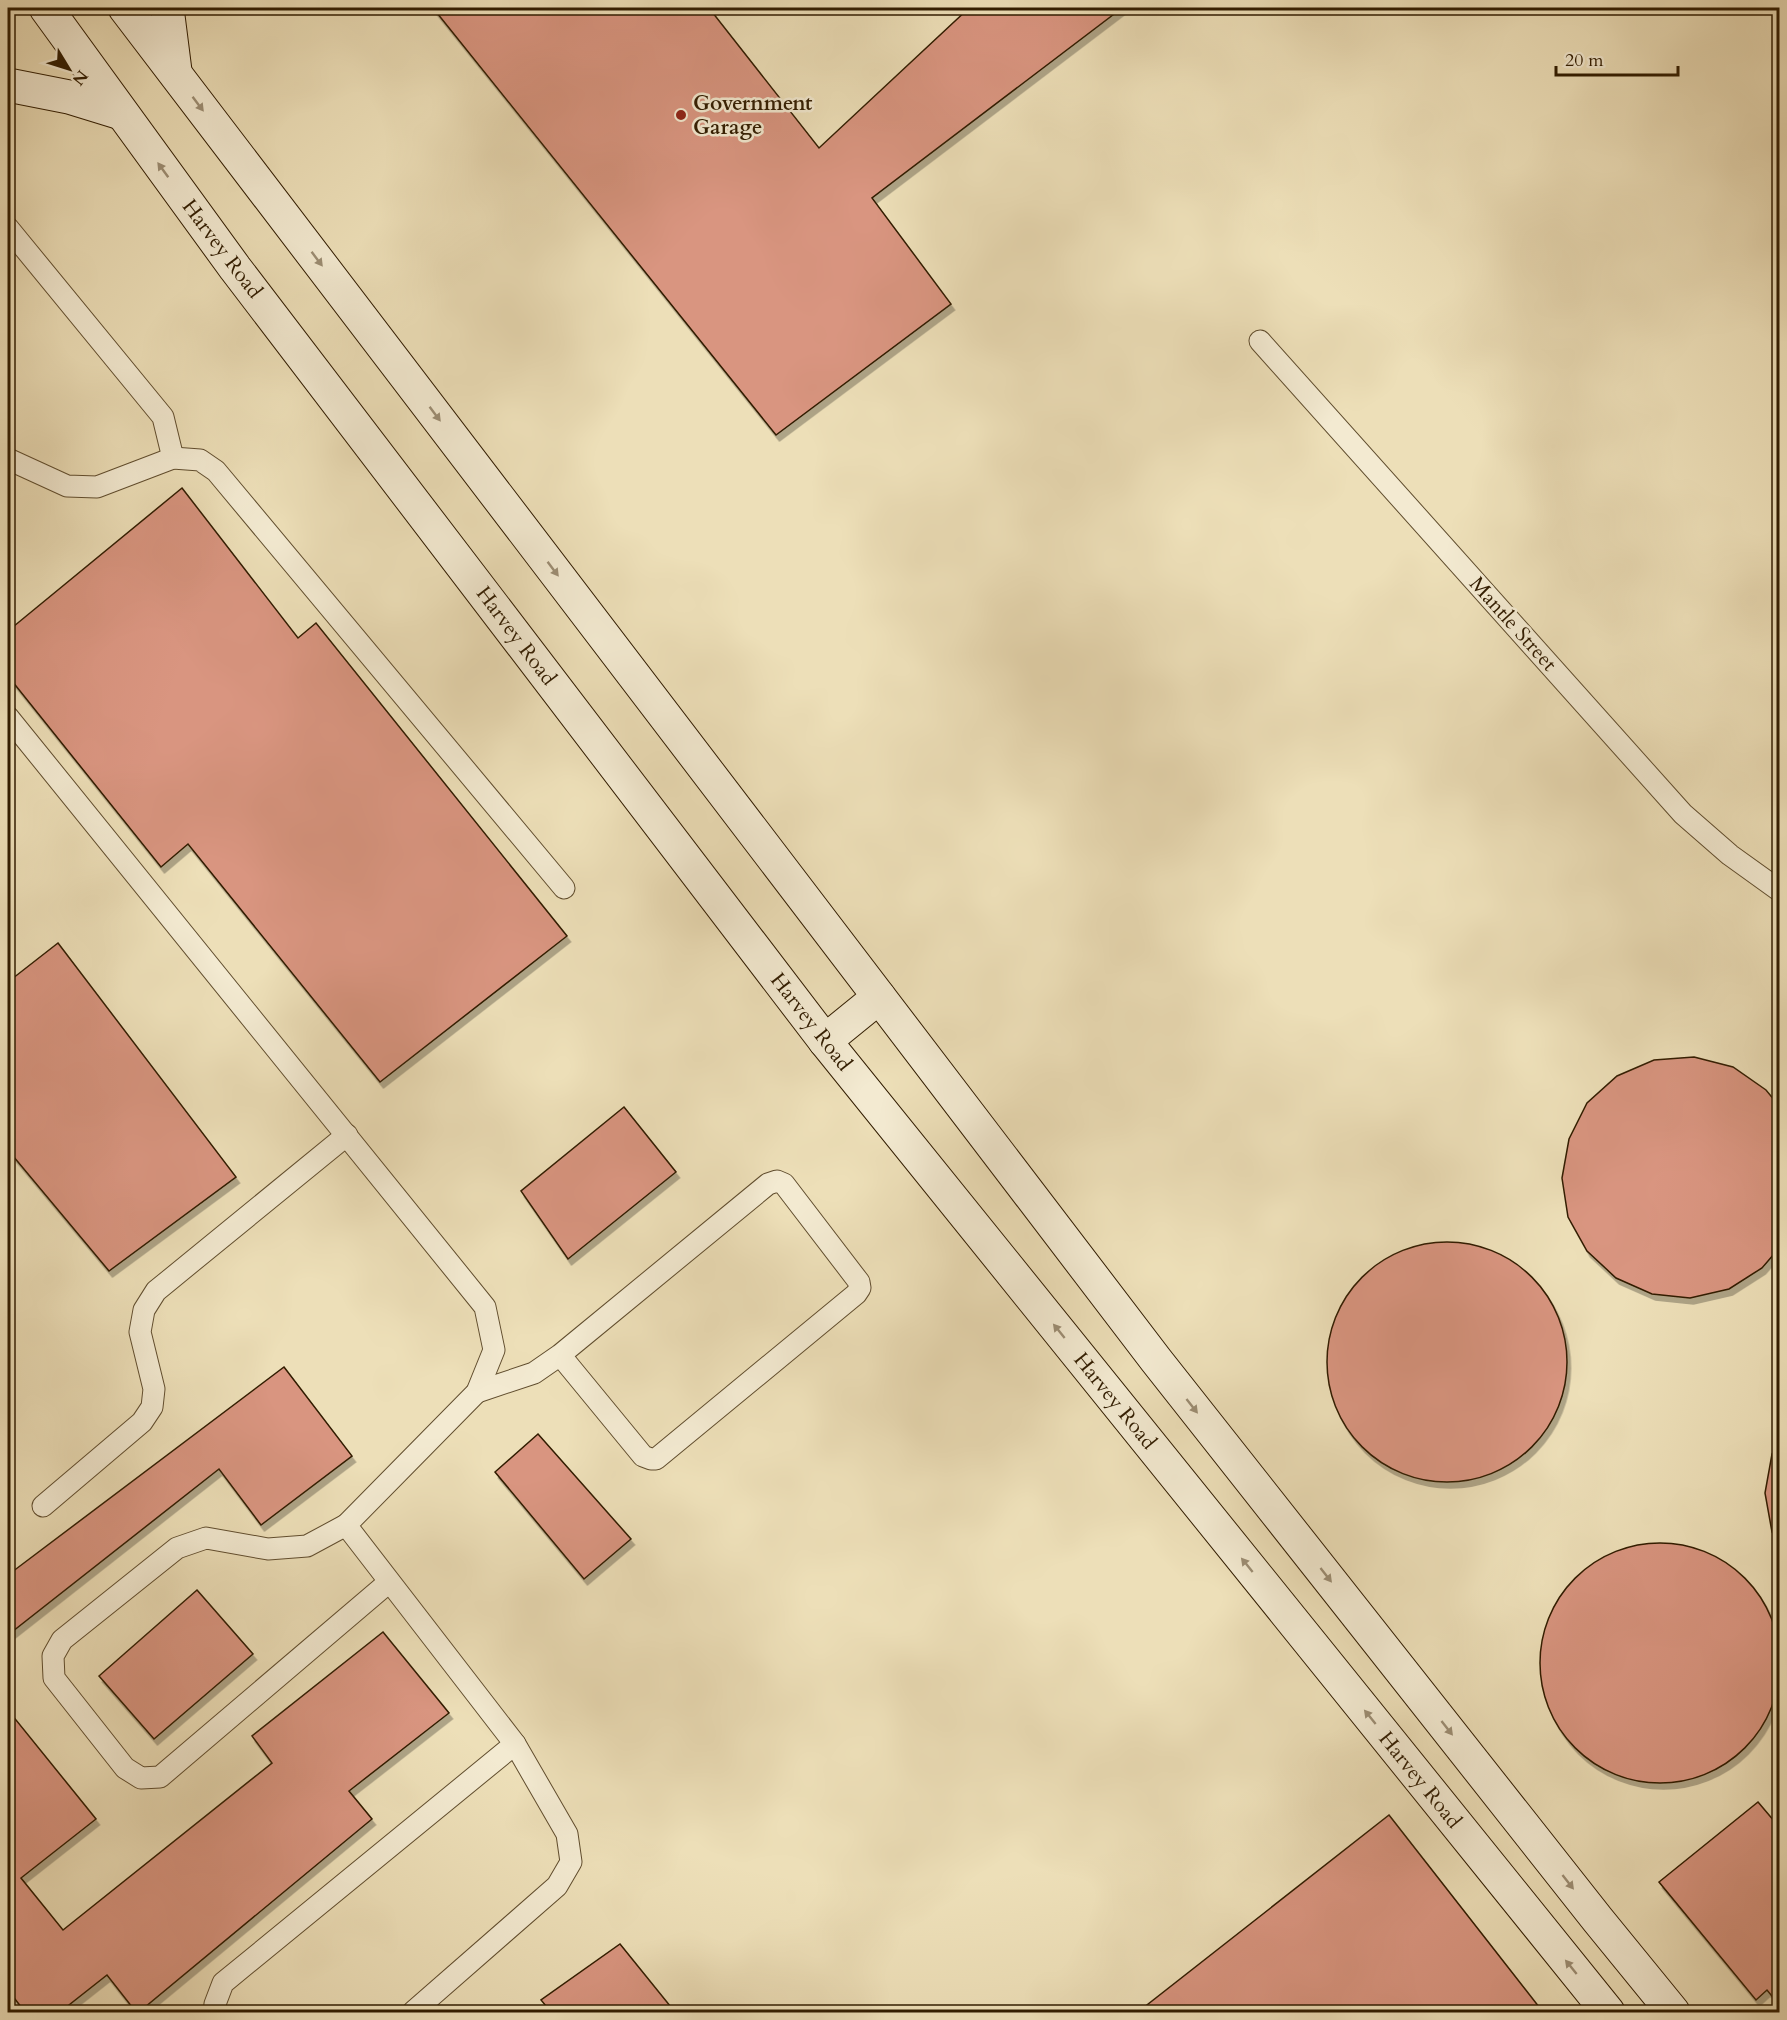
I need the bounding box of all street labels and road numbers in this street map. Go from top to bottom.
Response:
street label: Harvey Road [175,193,269,305]
street label: Mantle Street [1463,570,1564,678]
street label: Harvey Road [469,580,563,692]
street label: Harvey Road [763,967,859,1077]
street label: Harvey Road [1067,1346,1163,1456]
street label: Harvey Road [1372,1725,1468,1835]

